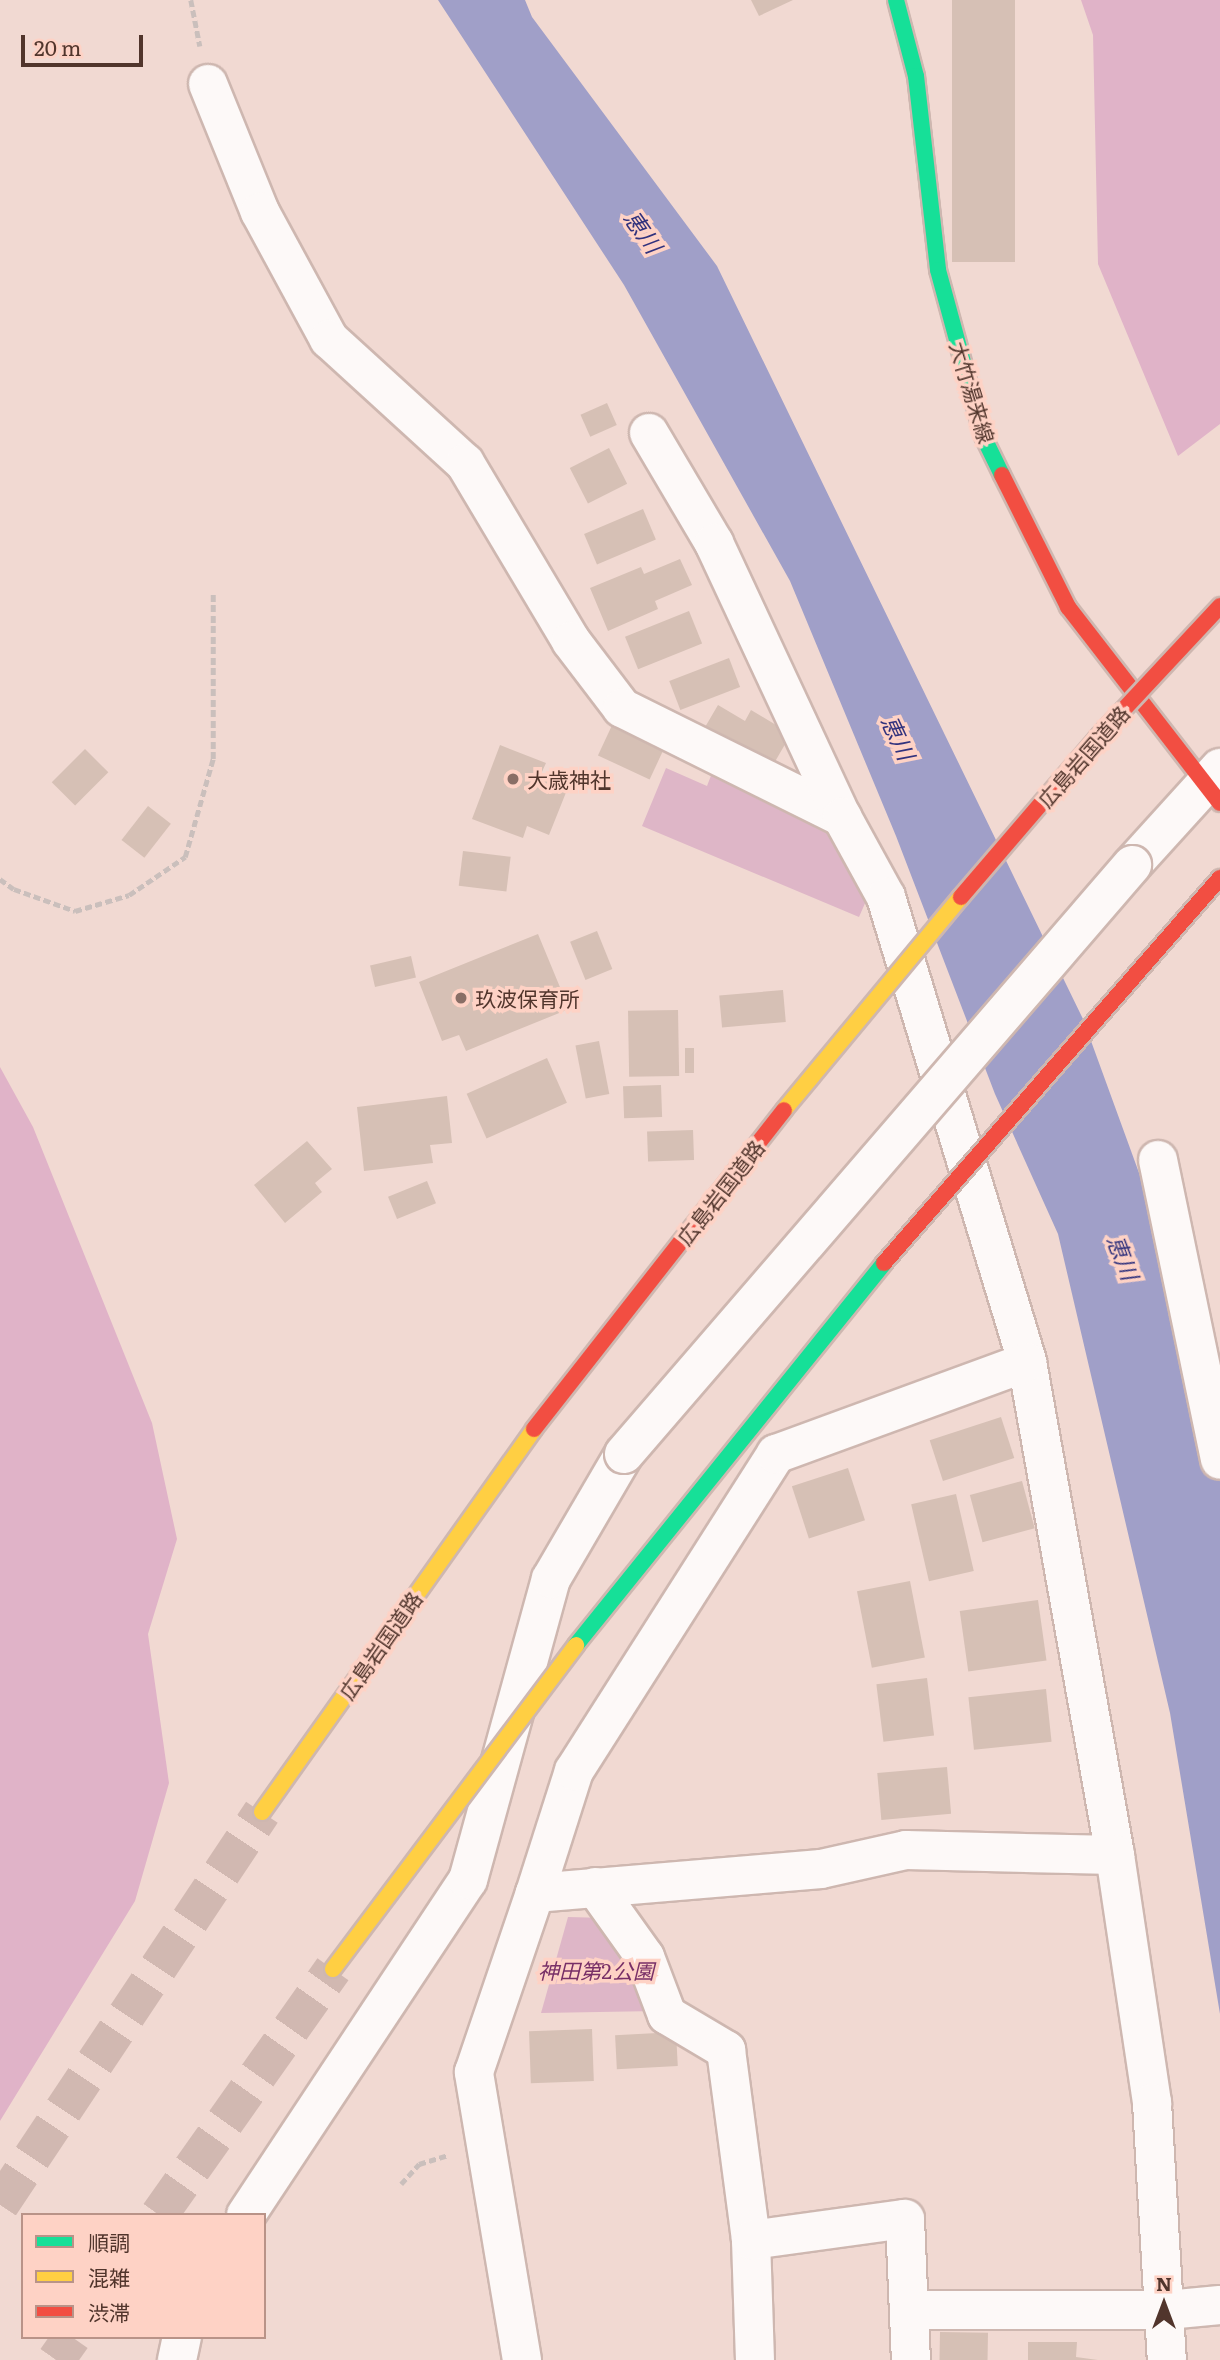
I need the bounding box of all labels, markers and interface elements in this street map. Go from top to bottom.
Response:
scale bar [24,21,147,65]
text: 20 m [34,31,81,62]
water label: 恵川 [620,204,668,258]
street label: 大竹湯来線 [946,338,1000,446]
street label: 広島岩国道路 [1032,700,1134,812]
water label: 恵川 [877,710,921,764]
place label: 大歳神社 [527,766,611,792]
marker: 大歳神社 [505,771,521,787]
place label: 玖波保育所 [475,985,580,1011]
marker: 玖波保育所 [453,990,469,1006]
street label: 広島岩国道路 [671,1135,769,1249]
water label: 恵川 [1103,1231,1145,1283]
street label: 広島岩国道路 [334,1586,426,1704]
park label: 神田第2公園 [538,1957,654,1983]
legend [21,2213,266,2339]
text: 順調 [88,2226,130,2257]
text: 混雑 [88,2261,130,2292]
north arrow [1129,2269,1199,2339]
text: N [1156,2269,1172,2297]
text: 渋滞 [88,2296,130,2327]

